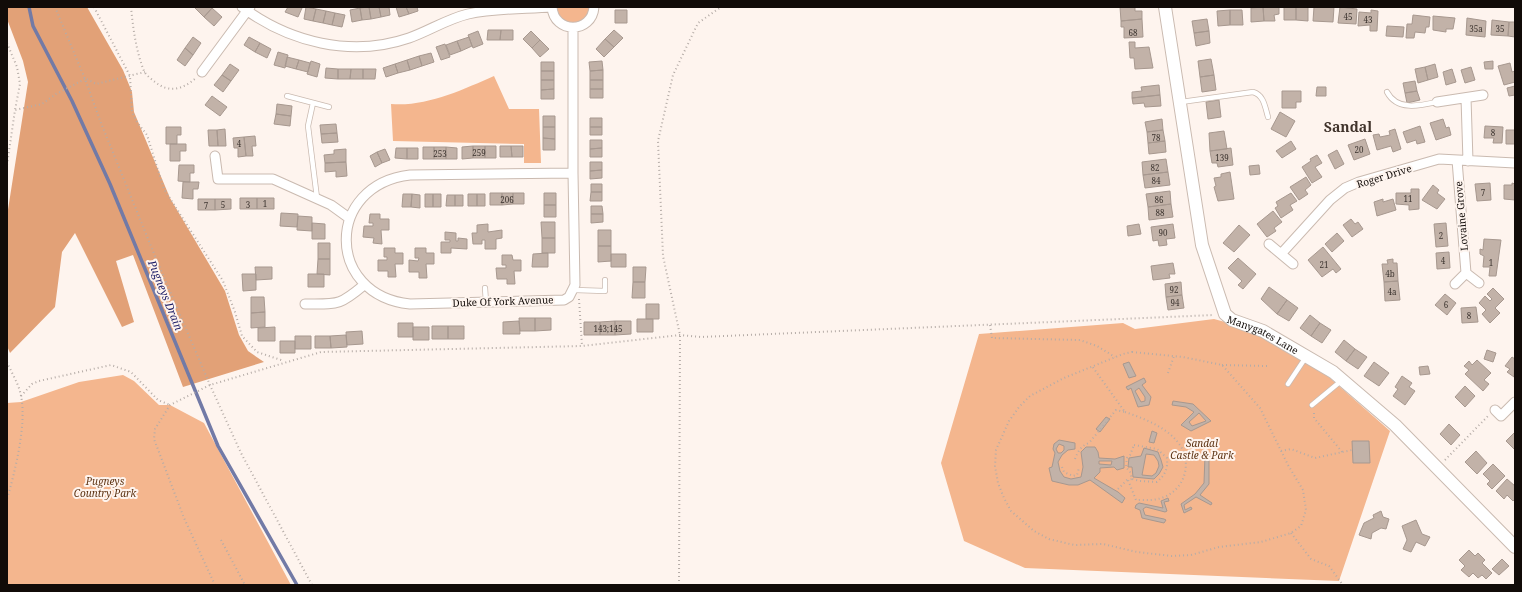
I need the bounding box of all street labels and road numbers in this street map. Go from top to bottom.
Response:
street label: Roger Drive [1355,161,1413,191]
street label: Lovaine Grove [1451,181,1471,251]
street label: Duke Of York Avenue [452,292,554,310]
street label: Manygates Lane [1225,312,1301,357]

